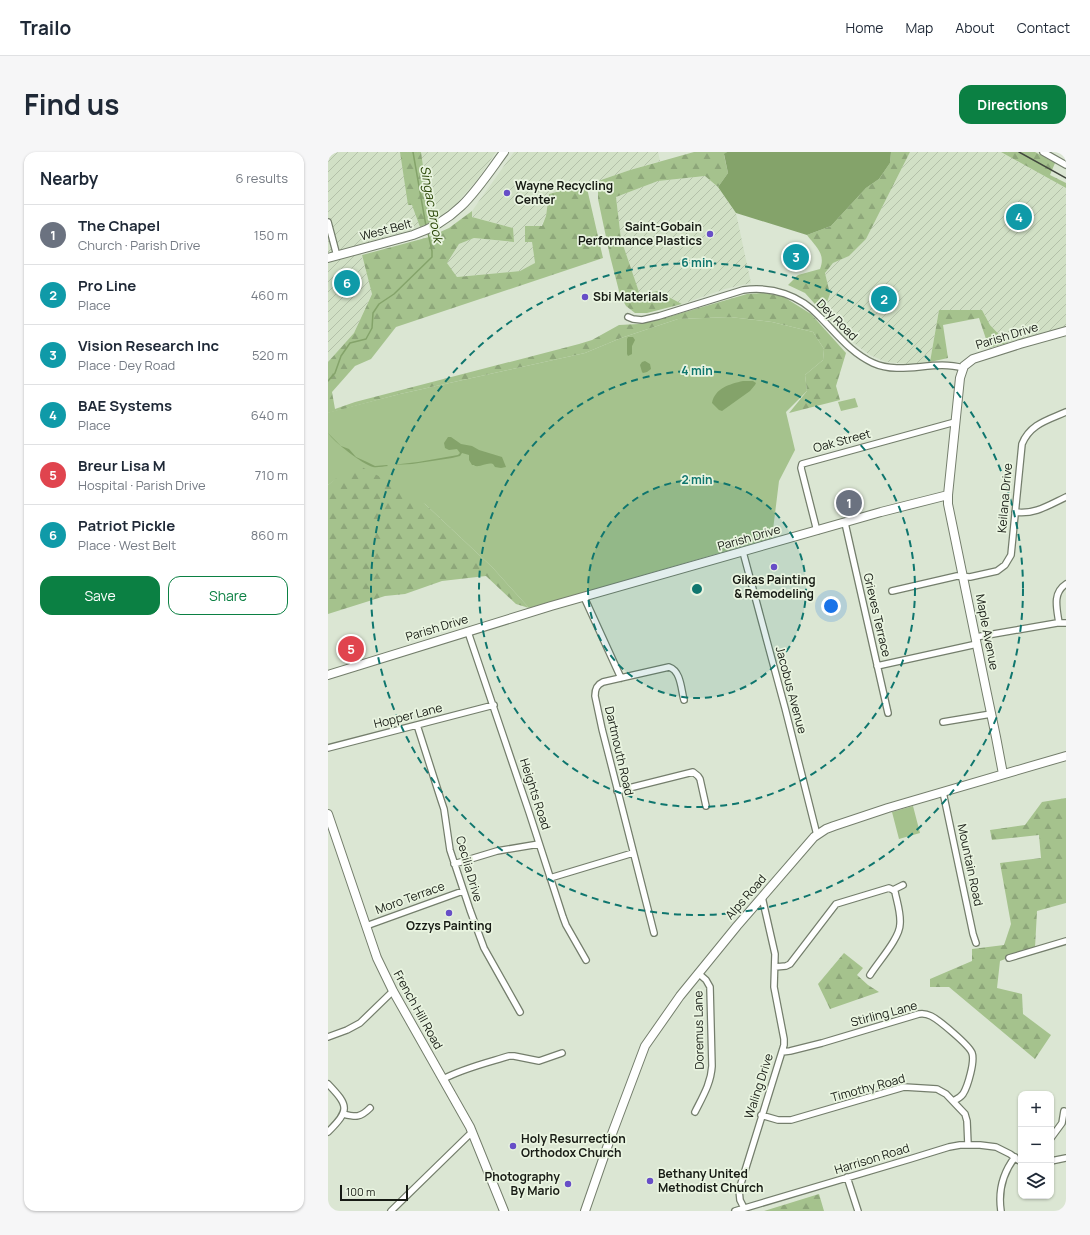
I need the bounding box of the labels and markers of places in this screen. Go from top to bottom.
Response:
place label: Wayne Recycling Center [515,177,613,208]
marker: Wayne Recycling Center [502,188,512,198]
pin: 4 [1006,202,1032,232]
place label: Saint-Gobain Performance Plastics [578,218,702,249]
marker: Saint-Gobain Performance Plastics [705,229,715,239]
pin: 3 [783,242,809,272]
pin: 6 [334,268,360,298]
pin: 2 [871,284,897,314]
place label: Sbi Materials [593,288,669,305]
marker: Sbi Materials [580,292,590,302]
pin: 1 [836,488,862,518]
marker: Gikas Painting & Remodeling [769,562,779,572]
place label: Gikas Painting & Remodeling [732,571,816,602]
centre of rings [690,582,704,596]
pin: 5 [338,634,364,664]
marker: Ozzys Painting [444,908,454,918]
place label: Ozzys Painting [406,917,492,934]
place label: Holy Resurrection Orthodox Church [521,1130,626,1161]
marker: Holy Resurrection Orthodox Church [508,1141,518,1151]
place label: Bethany United Methodist Church [658,1165,763,1196]
place label: Photography By Mario [485,1168,560,1199]
marker: Bethany United Methodist Church [645,1176,655,1186]
marker: Photography By Mario [563,1179,573,1189]

